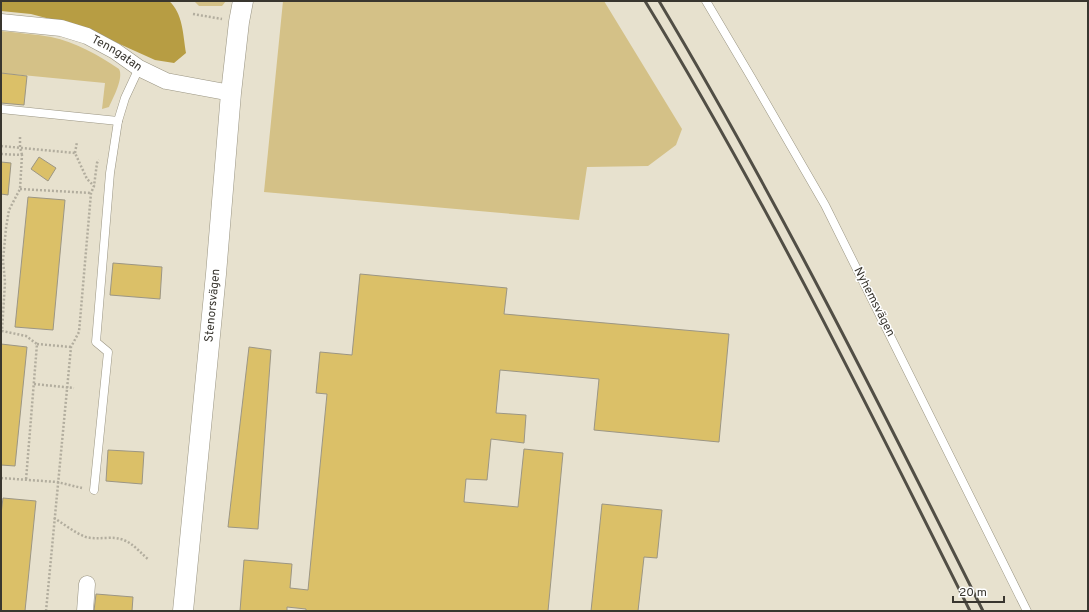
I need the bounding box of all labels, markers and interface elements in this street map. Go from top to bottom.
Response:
street label: Tenngatan [89,32,145,76]
street label: Nyhemsvägen [850,264,898,340]
street label: Stenorsvägen [201,268,224,343]
scale bar [953,578,1004,604]
text: 20 m [959,585,987,601]

